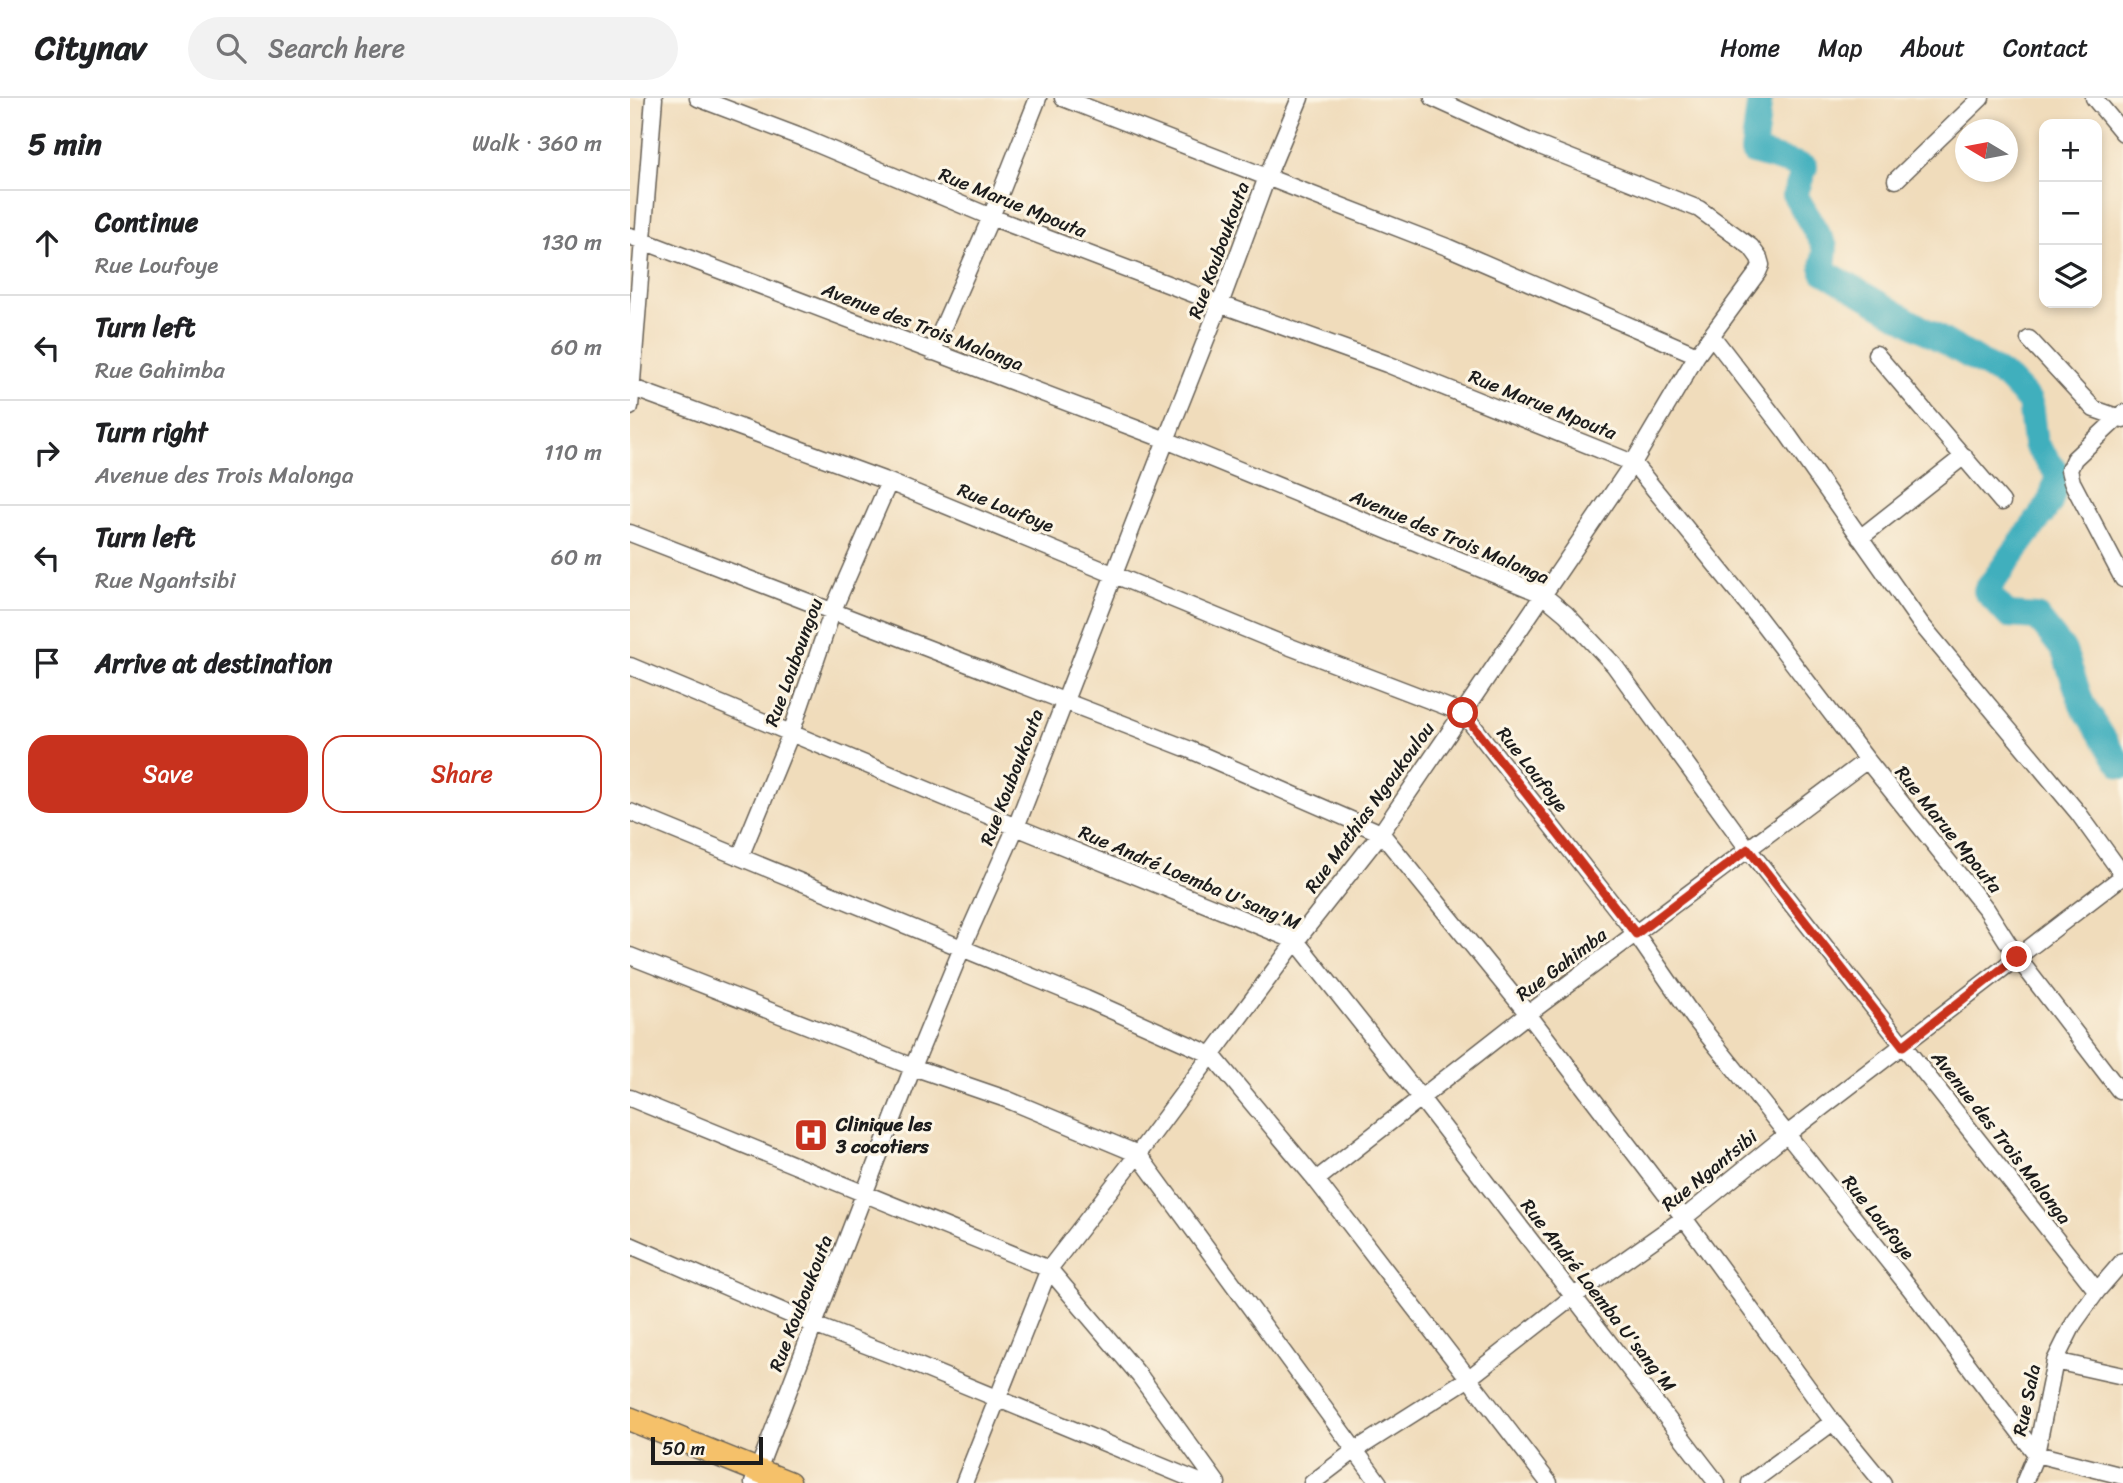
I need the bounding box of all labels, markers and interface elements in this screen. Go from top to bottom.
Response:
search box [188,17,678,80]
text: Citynav [35,19,146,77]
text: Search here [268,25,405,71]
text: Home [1720,27,1780,69]
text: Map [1818,27,1862,69]
text: About [1900,27,1965,69]
text: Contact [2003,27,2088,69]
icon: search [212,29,250,67]
text: 5 min [28,117,102,171]
north arrow [1955,119,2018,182]
map controls [2039,119,2102,308]
button: + [2039,119,2102,182]
text: Walk · 360 m [472,123,602,164]
street label: Rue Marue Mpouta [934,158,1092,247]
street label: Rue Kouboukouta [1178,177,1259,323]
button: − [2039,182,2102,245]
text: Continue [95,199,198,245]
text: 130 m [541,222,602,263]
icon: ahead [28,224,66,262]
text: Rue Loufoye [95,245,218,286]
button: layers [2039,245,2102,308]
street label: Avenue des Trois Malonga [816,272,1029,380]
text: Turn left [95,304,195,350]
text: 60 m [551,327,602,368]
icon: left [28,329,66,367]
text: Rue Gahimba [95,350,225,391]
street label: Rue Marue Mpouta [1464,360,1622,449]
text: Turn right [95,409,208,455]
text: 110 m [544,432,602,473]
icon: right [28,434,66,472]
text: Avenue des Trois Malonga [95,455,354,496]
street label: Rue Loufoye [952,473,1059,542]
street label: Avenue des Trois Malonga [1344,479,1555,594]
text: Turn left [95,514,195,560]
text: 60 m [551,537,602,578]
icon: left [28,539,66,577]
text: Rue Ngantsibi [95,560,236,601]
street label: Rue Louboungou [755,593,832,731]
text: Arrive at destination [95,640,332,686]
icon: arrive [28,644,66,682]
route start [1447,697,1478,728]
street label: Rue Kouboukouta [970,704,1053,850]
street label: Rue Mathias Ngoukoulou [1296,714,1443,900]
street label: Rue Loufoye [1488,719,1577,820]
button: Save [28,735,308,813]
button: Share [322,735,602,813]
street label: Rue Marue Mpouta [1886,758,2011,901]
street label: Rue André Loemba U'sang'M [1074,816,1306,939]
street label: Rue Gahimba [1509,919,1614,1010]
route end [2001,941,2032,972]
street label: Avenue des Trois Malonga [1922,1042,2081,1232]
place label: Clinique les 3 cocotiers [835,1108,933,1163]
hospital icon: Clinique les 3 cocotiers [792,1116,830,1154]
street label: Rue Ngantsibi [1654,1121,1765,1220]
street label: Rue Loufoye [1834,1167,1923,1267]
street label: Rue André Loemba U'sang'M [1512,1191,1685,1400]
street label: Rue Kouboukouta [759,1230,842,1376]
street label: Rue Sala [2003,1361,2050,1439]
text: 50 m [662,1432,705,1465]
scale bar [651,1434,763,1466]

